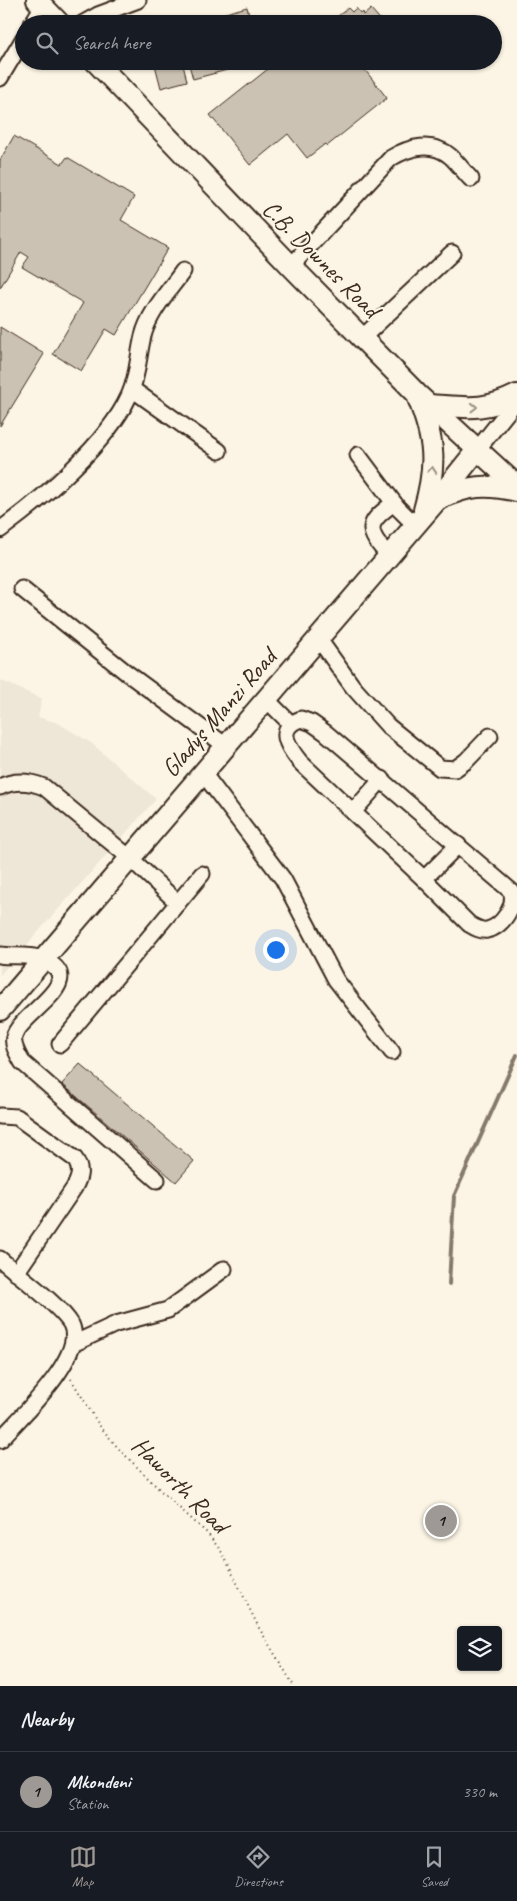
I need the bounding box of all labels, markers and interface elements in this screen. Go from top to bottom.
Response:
search box [15,15,502,70]
icon: search [33,29,61,57]
text: Search here [73,31,150,55]
street label: C.B. Downes Road [255,193,390,328]
one-way arrow [470,402,478,412]
one-way arrow [427,465,438,473]
street label: Gladys Manzi Road [155,639,286,784]
your location [263,937,289,963]
street label: Haworth Road [125,1430,238,1543]
pin: 1 [425,1502,457,1540]
map controls [457,1626,502,1671]
button: layers [457,1626,502,1671]
text: Nearby [20,1706,73,1732]
text: Mkondeni [67,1770,130,1794]
text: 1 [32,1782,40,1802]
text: 330 m [463,1782,497,1802]
text: Station [67,1794,109,1814]
tab: Map [69,1843,97,1890]
tab: Directions [234,1843,283,1890]
tab: Saved [420,1843,448,1890]

